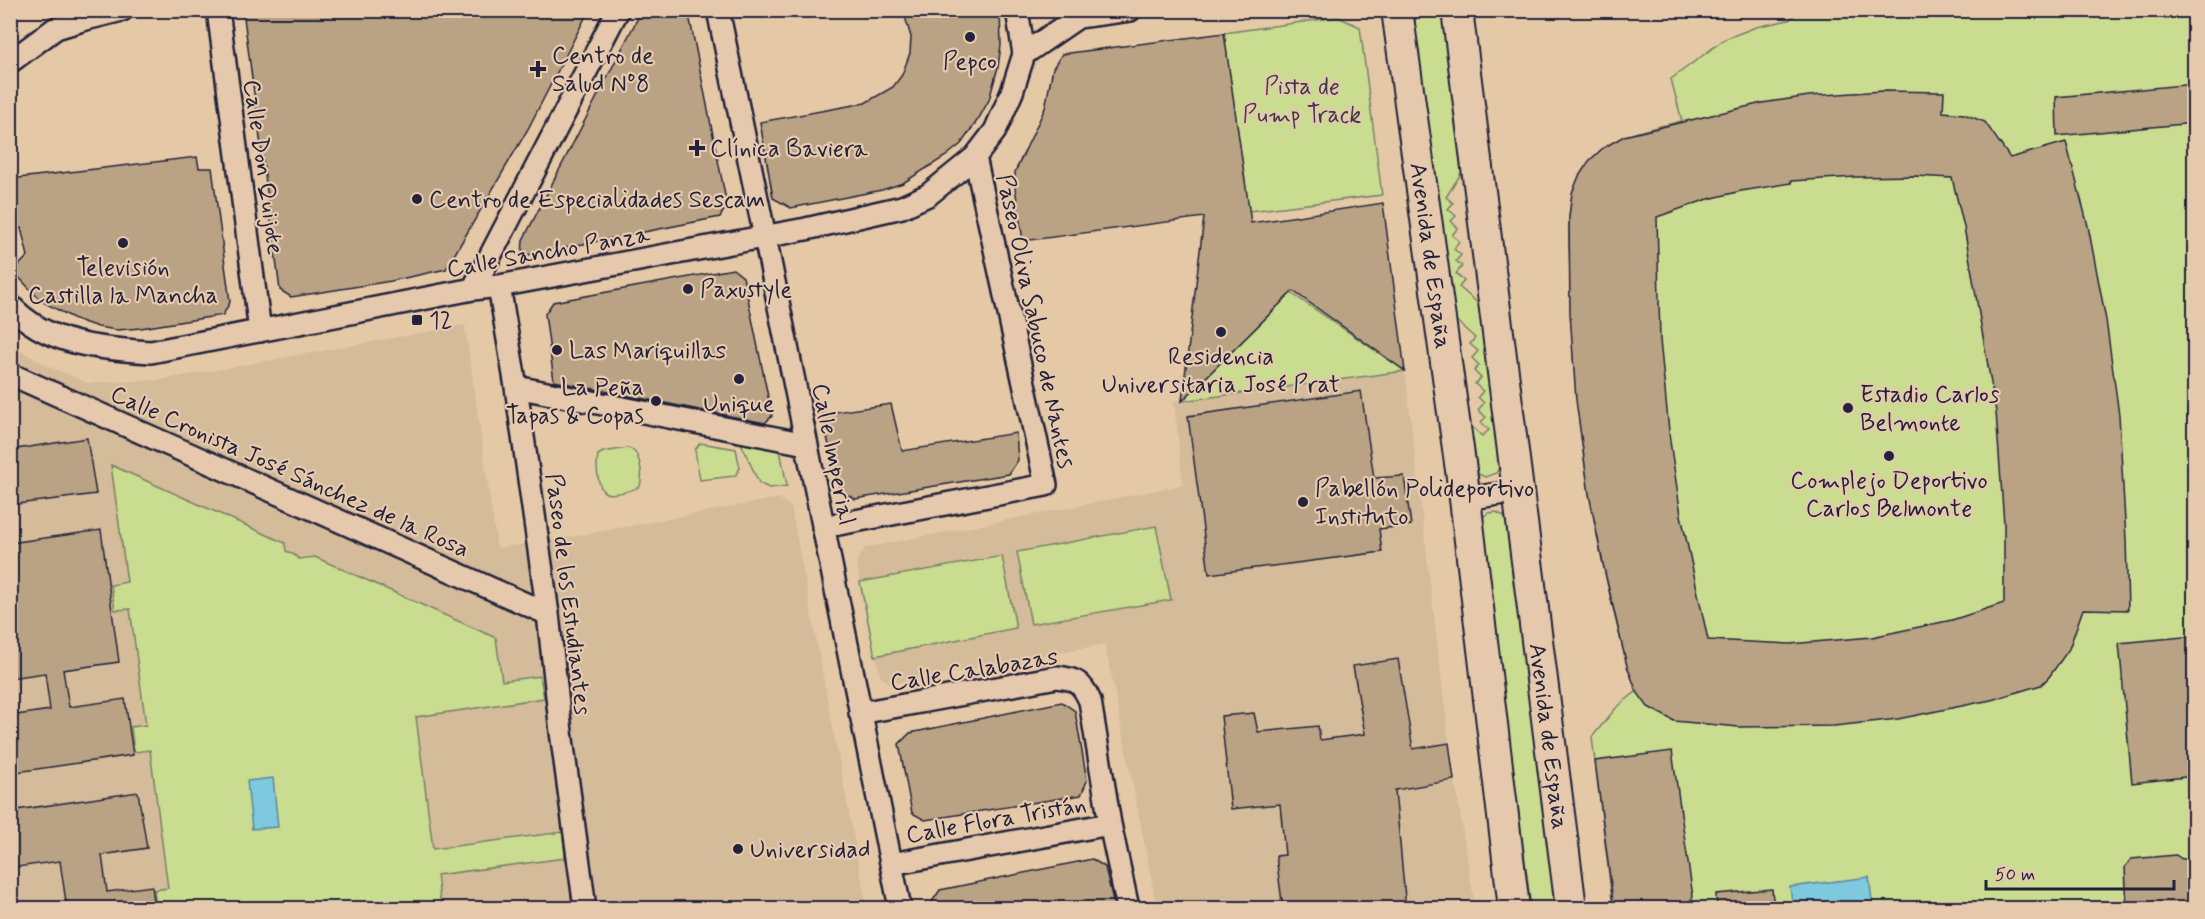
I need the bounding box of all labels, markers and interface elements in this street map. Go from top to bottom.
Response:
marker: Pepco [963,30,977,44]
place label: Centro de Salud Nº8 [552,41,654,100]
place label: Pepco [943,47,997,78]
marker: Centro de Salud Nº8 [529,60,547,78]
park label: Pista de Pump Track [1243,72,1361,131]
street label: Calle Don Quijote [235,78,290,257]
place label: Clínica Baviera [710,134,868,165]
marker: Clínica Baviera [688,139,706,157]
street label: Avenida de España [1401,161,1458,351]
street label: Paseo Oliva Sabuco de Nantes [988,171,1081,471]
place label: Centro de Especialidades Sescam [429,185,765,216]
marker: Centro de Especialidades Sescam [410,192,424,206]
street label: Calle Sancho Panza [444,219,653,286]
marker: Televisión Castilla la Mancha [116,236,130,250]
place label: Televisión Castilla la Mancha [28,253,218,312]
place label: Paxustyle [700,275,792,306]
marker: Paxustyle [681,282,695,296]
place label: 12 [429,306,452,337]
marker: 12 [410,313,424,327]
marker: Residencia Universitaria José Prat [1214,325,1228,339]
place label: Las Mariquillas [569,336,727,367]
place label: Residencia Universitaria José Prat [1102,342,1340,401]
marker: Las Mariquillas [550,343,564,357]
marker: Unique [732,372,746,386]
place label: La Peña Tapas & Copas [506,373,644,432]
street label: Calle Cronista José Sánchez de la Rosa [105,379,474,566]
place label: Estadio Carlos Belmonte [1860,380,2000,439]
street label: Calle Imperial [804,381,861,528]
place label: Unique [703,389,775,420]
marker: La Peña Tapas & Copas [649,394,663,408]
marker: Estadio Carlos Belmonte [1841,401,1855,415]
marker: Complejo Deportivo Carlos Belmonte [1882,449,1896,463]
place label: Complejo Deportivo Carlos Belmonte [1790,466,1988,525]
street label: Paseo de los Estudiantes [537,472,598,717]
place label: Pabellón Polideportivo Instituto [1315,474,1534,533]
marker: Pabellón Polideportivo Instituto [1296,495,1310,509]
street label: Avenida de España [1521,641,1575,831]
street label: Calle Calabazas [888,642,1061,699]
street label: Calle Flora Tristán [904,789,1089,852]
place label: Universidad [750,835,871,866]
marker: Universidad [731,842,745,856]
scale bar [1986,853,2174,891]
text: 50 m [1995,863,2035,887]

